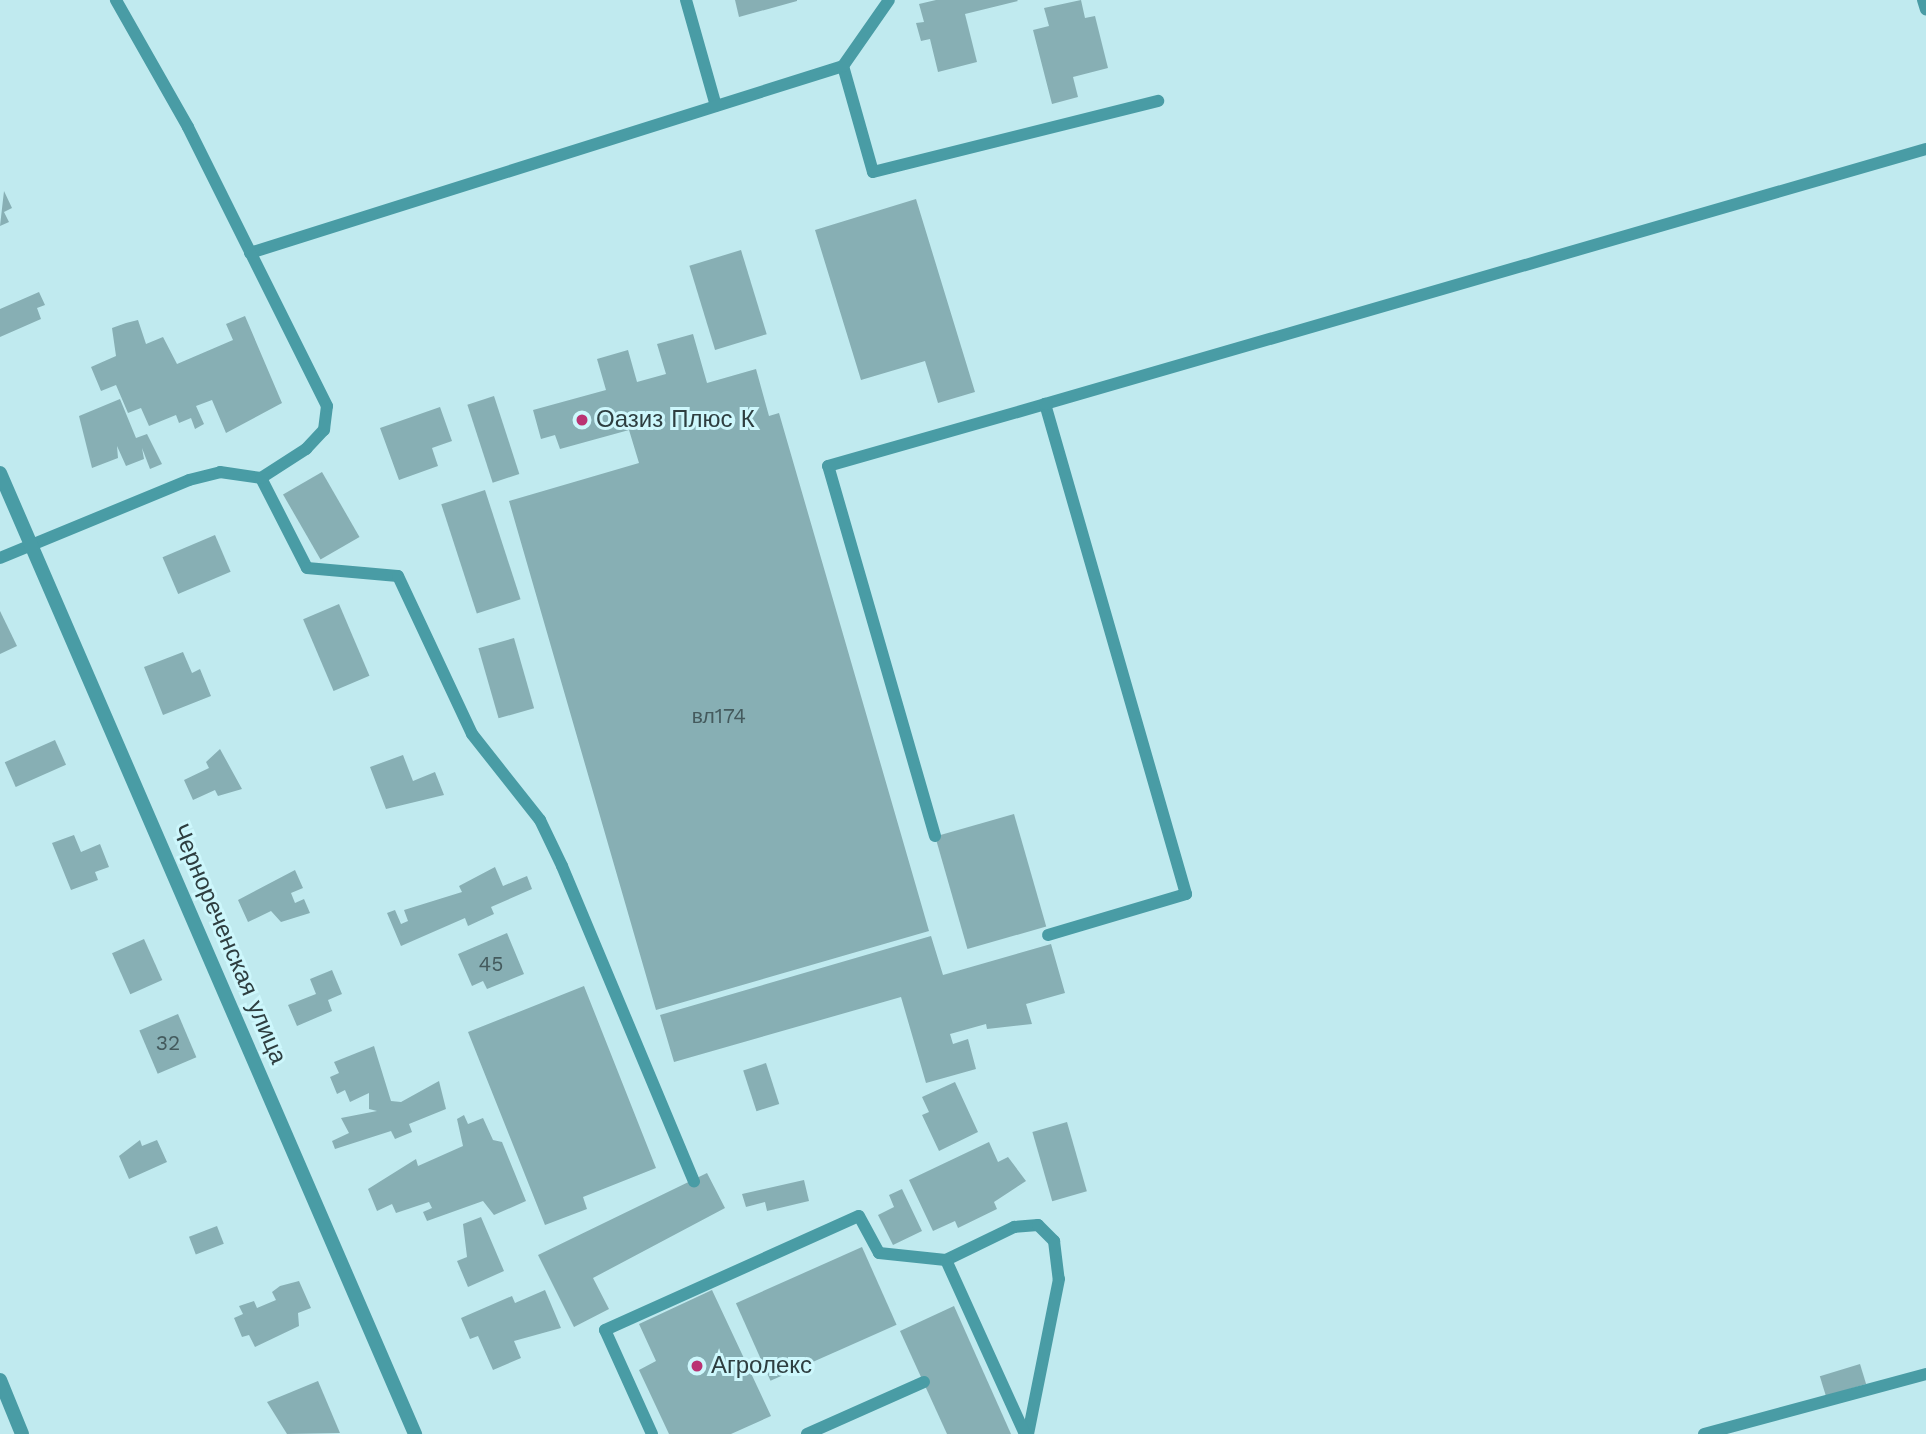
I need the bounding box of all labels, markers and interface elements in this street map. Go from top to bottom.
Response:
place label: Оазиз Плюс К [596,406,755,434]
marker: Оазиз Плюс К [574,412,590,428]
house number: вл174 [692,703,746,729]
street label: Чернореченская улица [165,820,293,1068]
house number: 45 [478,951,504,977]
house number: 32 [156,1030,180,1056]
place label: Агролекс [711,1352,812,1380]
marker: Агролекс [689,1358,705,1374]

